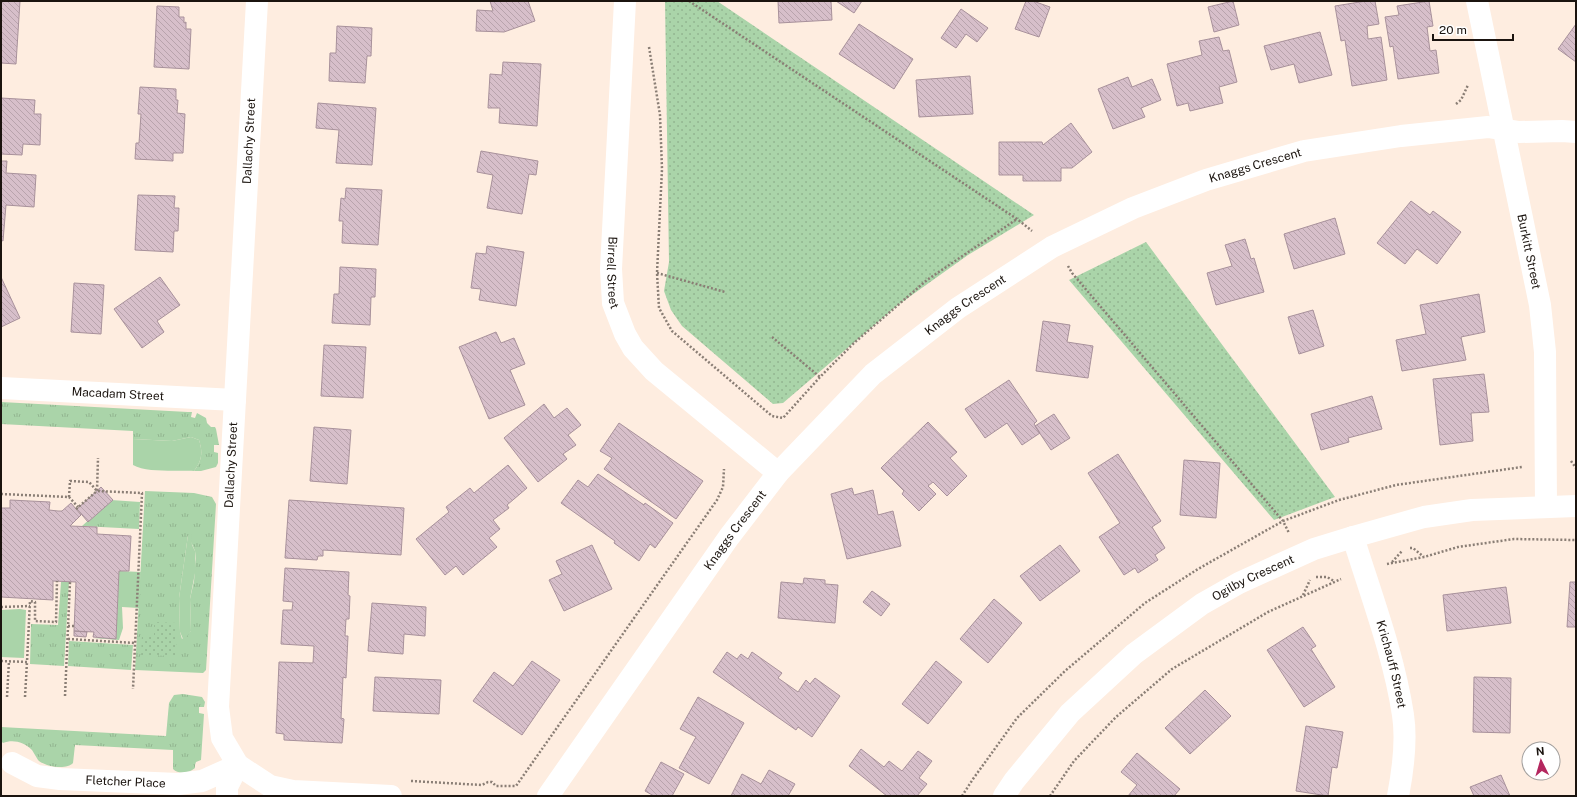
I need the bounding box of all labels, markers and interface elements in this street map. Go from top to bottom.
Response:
scale bar [1433,16,1513,42]
text: 20 m [1439,23,1467,37]
street label: Dallachy Street [240,97,258,184]
street label: Knaggs Crescent [1207,145,1303,186]
street label: Burkitt Street [1514,213,1544,291]
street label: Birrell Street [604,236,622,311]
street label: Knaggs Crescent [922,272,1009,338]
street label: Macadam Street [71,385,165,403]
street label: Dallachy Street [222,421,240,508]
street label: Knaggs Crescent [701,487,769,573]
street label: Ogilby Crescent [1210,552,1297,604]
street label: Krichauff Street [1373,619,1409,710]
north arrow [1521,741,1561,781]
text: N [1535,745,1545,757]
street label: Fletcher Place [85,773,166,790]

